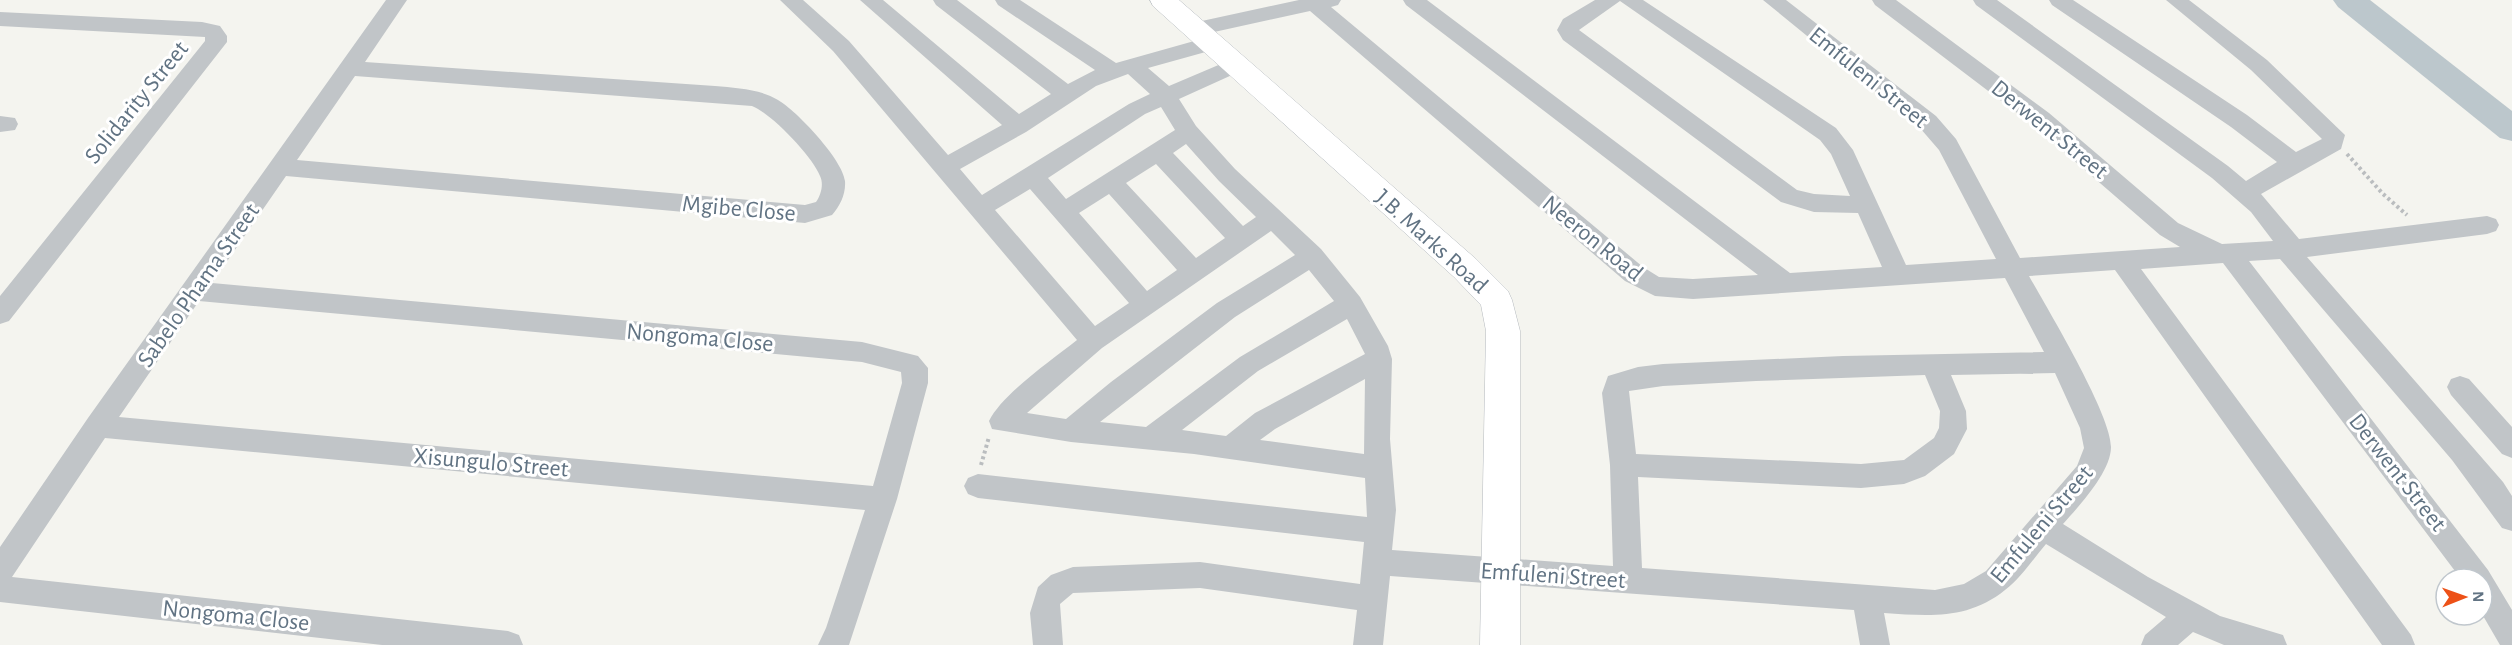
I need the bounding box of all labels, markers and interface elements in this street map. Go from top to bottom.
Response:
street label: Emfuleni Street [1804,23,1933,133]
street label: Solidarity Street [80,37,193,168]
street label: Derwent Street [1987,76,2112,184]
street label: J.B. Marks Road [1370,185,1492,298]
street label: Neeron Road [1538,191,1647,286]
street label: Mgibe Close [681,192,797,226]
street label: Sabelo Phama Street [133,199,264,372]
street label: Nongoma Close [625,320,774,356]
street label: Derwent Street [2344,409,2451,536]
street label: Xisungulo Street [412,444,570,482]
street label: Emfuleni Street [1986,461,2098,588]
street label: Emfuleni Street [1480,559,1627,593]
north arrow [2434,567,2494,627]
text: N [2470,591,2486,602]
street label: Nongoma Close [161,596,310,636]

